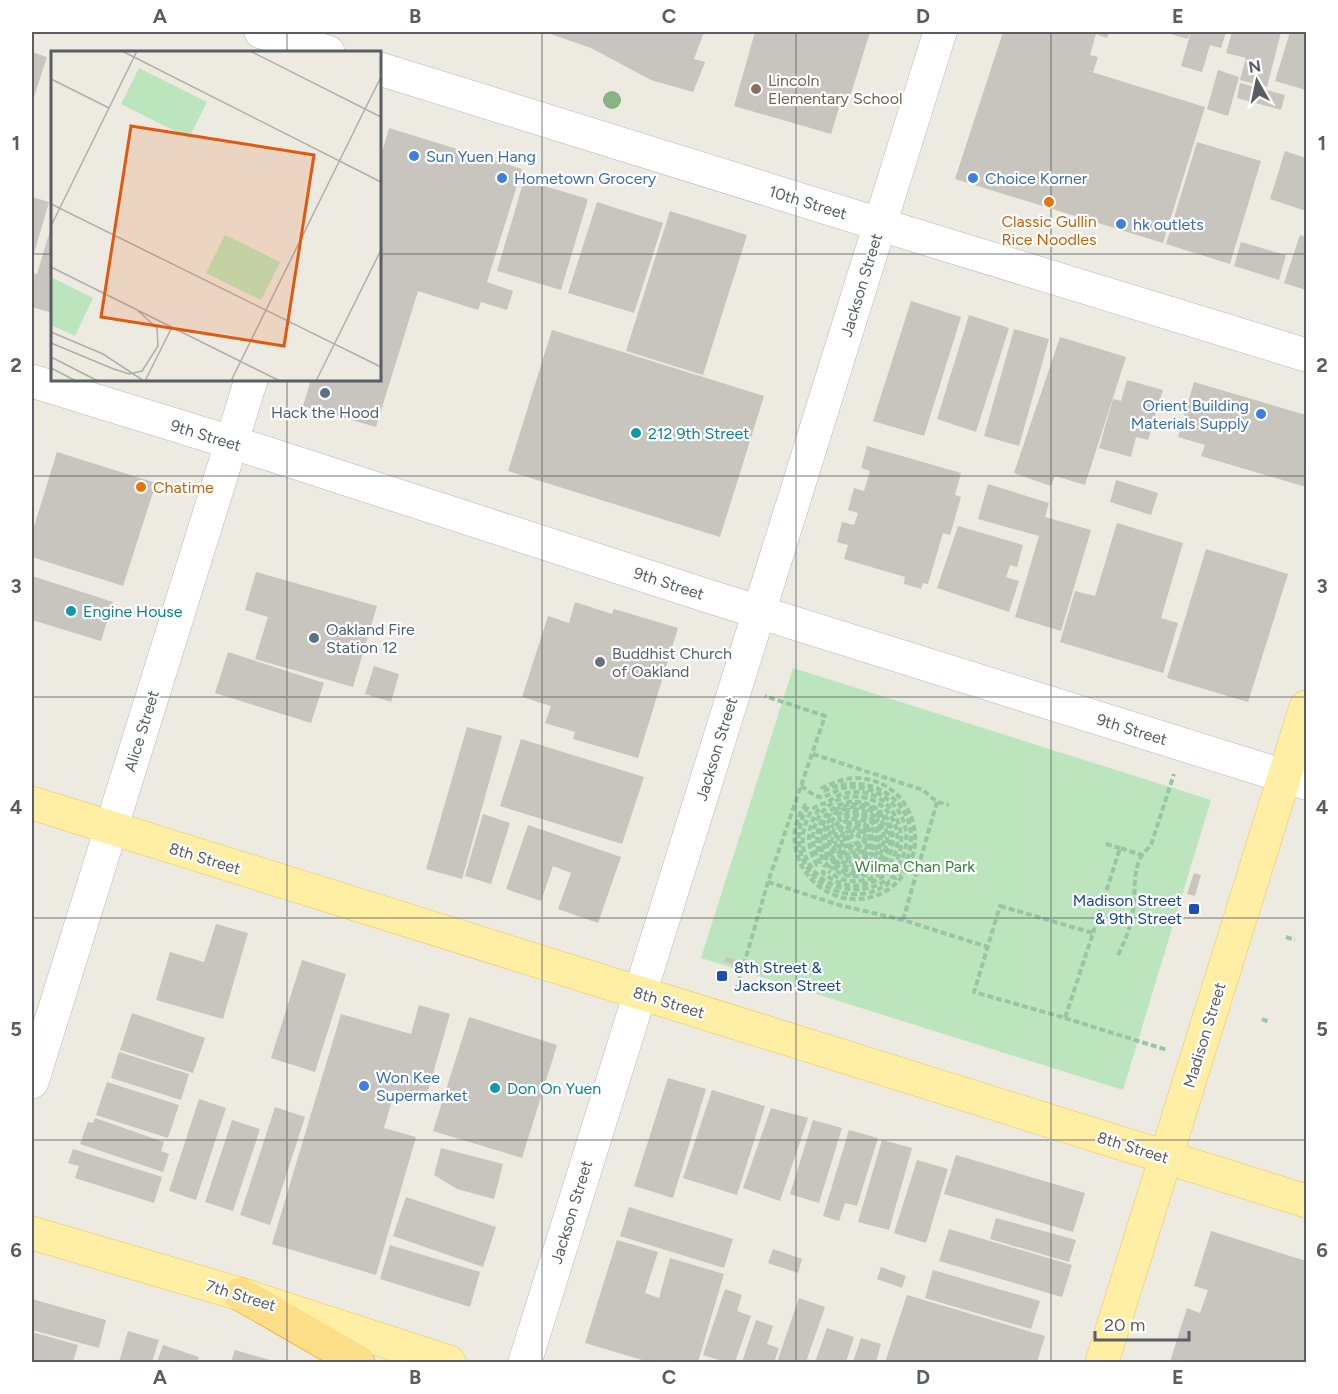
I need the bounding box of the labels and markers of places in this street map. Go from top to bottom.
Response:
place label: Lincoln Elementary School [768,71,902,108]
marker: Lincoln Elementary School [749,82,763,96]
place label: Sun Yuen Hang [426,147,536,166]
marker: Sun Yuen Hang [407,149,421,163]
place label: Hometown Grocery [514,169,657,188]
place label: Choice Korner [985,169,1088,188]
marker: Hometown Grocery [495,171,509,185]
marker: Choice Korner [966,171,980,185]
marker: Classic Gullin Rice Noodles [1042,195,1056,209]
place label: Classic Gullin Rice Noodles [1001,212,1097,249]
place label: hk outlets [1133,215,1204,234]
marker: hk outlets [1114,217,1128,231]
marker: Hack the Hood [318,386,332,400]
place label: Orient Building Materials Supply [1131,396,1250,433]
place label: Hack the Hood [271,403,379,422]
marker: Orient Building Materials Supply [1254,407,1268,421]
place label: 212 9th Street [648,424,749,443]
marker: 212 9th Street [629,426,643,440]
place label: Chatime [153,478,214,497]
marker: Chatime [134,480,148,494]
place label: Engine House [83,602,183,621]
marker: Engine House [64,604,78,618]
place label: Oakland Fire Station 12 [326,620,415,657]
marker: Oakland Fire Station 12 [307,631,321,645]
place label: Buddhist Church of Oakland [612,644,732,681]
marker: Buddhist Church of Oakland [593,655,607,669]
place label: Madison Street & 9th Street [1073,891,1182,928]
marker: Madison Street & 9th Street [1187,902,1201,916]
place label: 8th Street & Jackson Street [734,958,841,995]
marker: 8th Street & Jackson Street [715,969,729,983]
place label: Won Kee Supermarket [376,1068,468,1105]
marker: Won Kee Supermarket [357,1079,371,1093]
place label: Don On Yuen [507,1079,601,1098]
marker: Don On Yuen [488,1081,502,1095]

